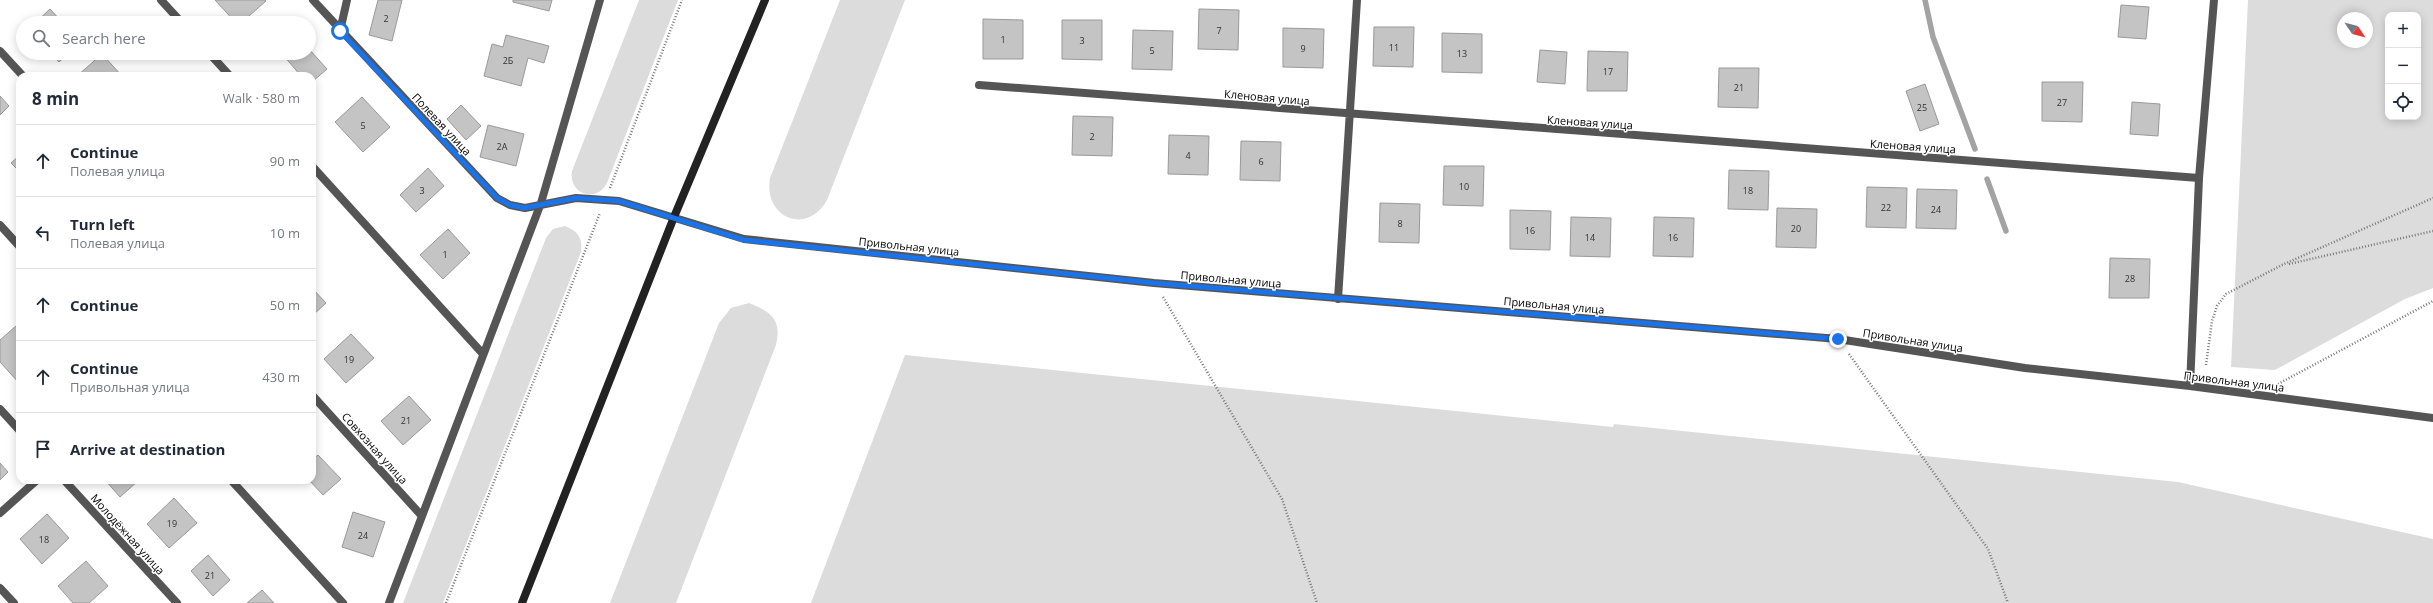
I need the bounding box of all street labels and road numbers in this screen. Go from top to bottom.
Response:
street label: Кленовая улица [1224,86,1310,108]
street label: Полевая улица [409,90,475,158]
street label: Кленовая улица [1547,112,1633,132]
street label: Кленовая улица [1870,136,1956,156]
street label: Привольная улица [858,233,960,259]
street label: Привольная улица [1180,267,1282,291]
street label: Привольная улица [1503,293,1605,317]
street label: Привольная улица [1862,325,1964,355]
street label: Привольная улица [2183,367,2285,395]
street label: Совхозная улица [339,409,411,487]
street label: Молодёжная улица [88,490,168,578]

